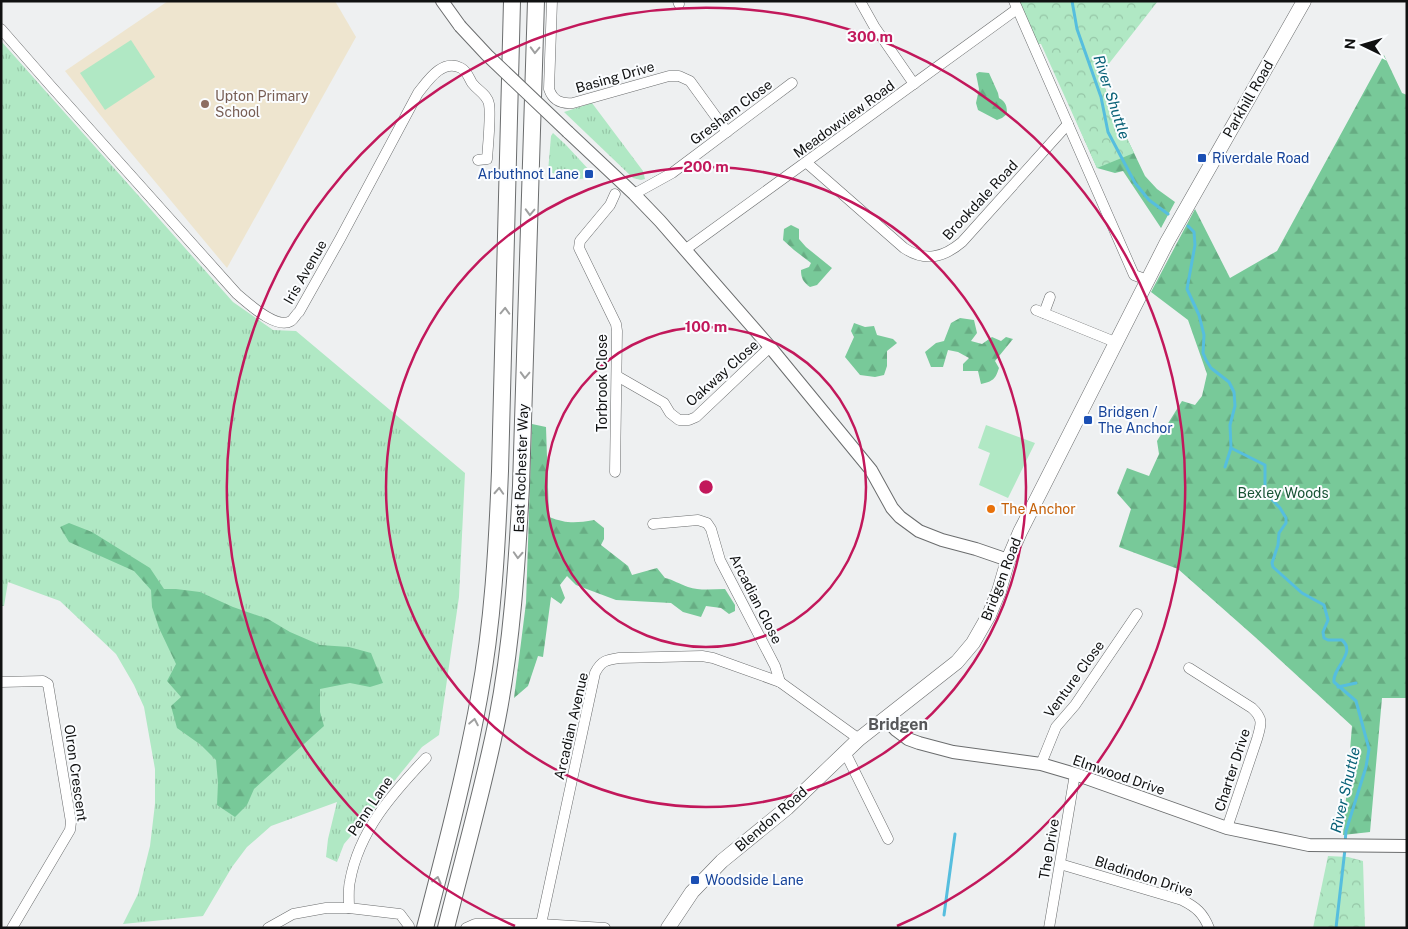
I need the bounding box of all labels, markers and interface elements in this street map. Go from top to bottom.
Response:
north arrow [1338,20,1388,70]
text: 300 m [847,28,893,45]
text: N [1342,38,1358,50]
one-way arrow [529,46,540,54]
water label: River Shuttle [1090,53,1134,141]
street label: Basing Drive [574,58,656,96]
street label: Parkhill Road [1219,58,1277,140]
street label: Gresham Close [687,76,775,148]
street label: Meadowview Road [790,77,898,161]
place label: Upton Primary School [215,88,309,120]
marker: Upton Primary School [199,98,211,110]
place label: Riverdale Road [1212,150,1309,166]
marker: Riverdale Road [1196,152,1208,164]
street label: Brookdale Road [939,157,1021,243]
text: 200 m [683,158,729,175]
place label: Arbuthnot Lane [477,166,579,182]
marker: Arbuthnot Lane [583,168,595,180]
one-way arrow [524,209,535,217]
street label: Iris Avenue [280,237,330,307]
one-way arrow [499,307,510,315]
text: 100 m [685,318,727,335]
street label: Torbrook Close [594,334,610,432]
street label: Oakway Close [683,336,761,410]
one-way arrow [519,371,530,379]
street label: East Rochester Way [511,403,531,533]
place label: Bridgen / The Anchor [1098,404,1173,436]
marker: Bridgen / The Anchor [1082,414,1094,426]
centre of rings [697,478,715,496]
park label: Bexley Woods [1237,485,1329,501]
one-way arrow [494,487,504,495]
place label: The Anchor [1001,501,1076,517]
marker: The Anchor [985,503,997,515]
street label: Bridgen Road [978,535,1024,623]
one-way arrow [512,551,523,559]
street label: Arcadian Close [727,552,785,646]
street label: Venture Close [1041,637,1107,721]
street label: Arcadian Avenue [551,671,591,781]
district label: Bridgen [868,715,928,734]
one-way arrow [469,718,479,727]
street label: Olron Crescent [61,723,91,823]
street label: Charter Drive [1211,726,1253,813]
water label: River Shuttle [1327,745,1363,835]
street label: Elmwood Drive [1071,752,1167,798]
street label: Penn Lane [344,773,396,839]
street label: Blendon Road [732,783,810,855]
street label: The Drive [1036,817,1062,880]
street label: Bladindon Drive [1093,853,1195,899]
place label: Woodside Lane [705,872,804,888]
marker: Woodside Lane [689,874,701,886]
one-way arrow [431,876,442,885]

